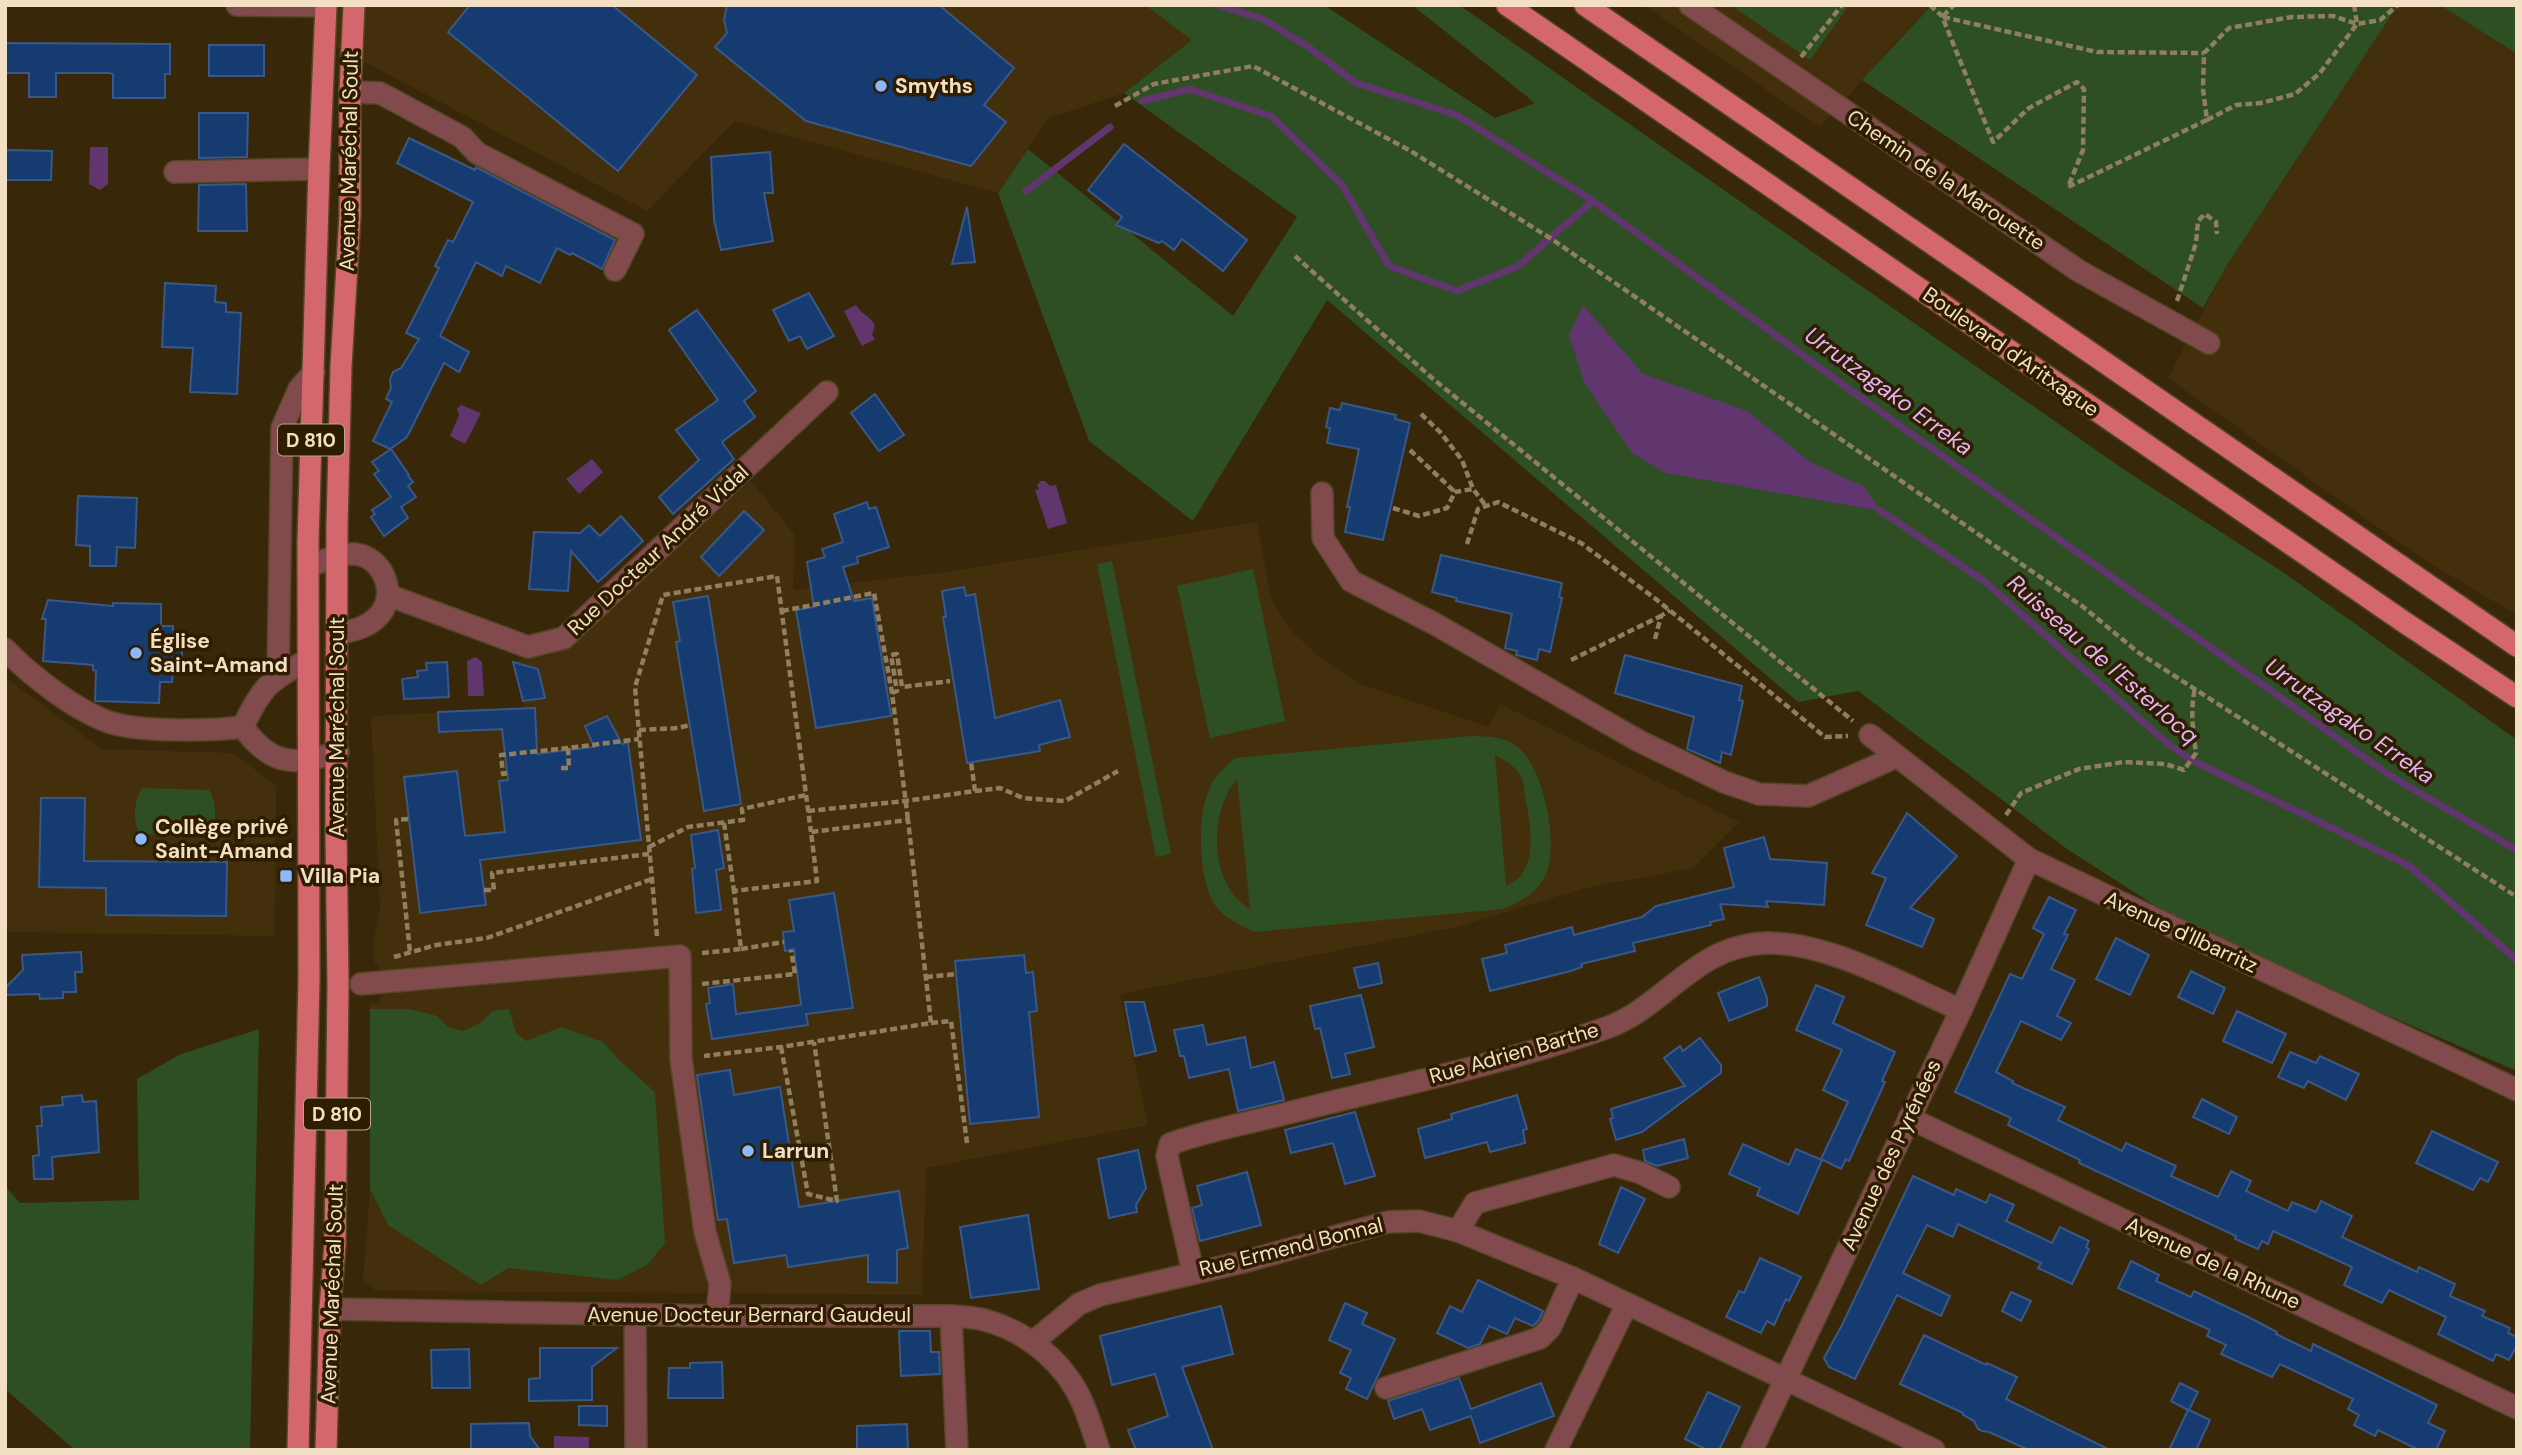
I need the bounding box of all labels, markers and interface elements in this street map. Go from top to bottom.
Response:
street label: Avenue Maréchal Soult [333,50,365,272]
place label: Smyths [895,72,973,100]
marker: Smyths [873,78,889,94]
street label: Chemin de la Marouette [1841,103,2051,257]
street label: Boulevard d'Aritxague [1917,281,2105,423]
water label: Urrutzagako Erreka [1799,320,1979,462]
road number: D 810 [278,424,344,456]
street label: Rue Docteur André Vidal [561,458,755,642]
water label: Ruisseau de l'Esterlocq [2001,568,2205,750]
street label: Avenue Maréchal Soult [323,617,351,837]
place label: Église Saint-Amand [150,627,288,679]
marker: Église Saint-Amand [128,645,144,661]
water label: Urrutzagako Erreka [2259,651,2441,791]
place label: Collège privé Saint-Amand [155,813,293,865]
marker: Collège privé Saint-Amand [133,831,149,847]
place label: Villa Pia [300,862,380,890]
marker: Villa Pia [278,868,294,884]
street label: Avenue d'Ilbarritz [2100,884,2262,980]
street label: Rue Adrien Barthe [1426,1015,1602,1091]
street label: Avenue des Pyrénées [1834,1055,1948,1255]
road number: D 810 [304,1098,370,1130]
place label: Larrun [762,1137,829,1165]
marker: Larrun [740,1143,756,1159]
street label: Avenue Maréchal Soult [314,1183,350,1405]
street label: Avenue de la Rhune [2121,1210,2305,1316]
street label: Rue Ermend Bonnal [1196,1211,1386,1283]
street label: Avenue Docteur Bernard Gaudeul [587,1301,911,1329]

